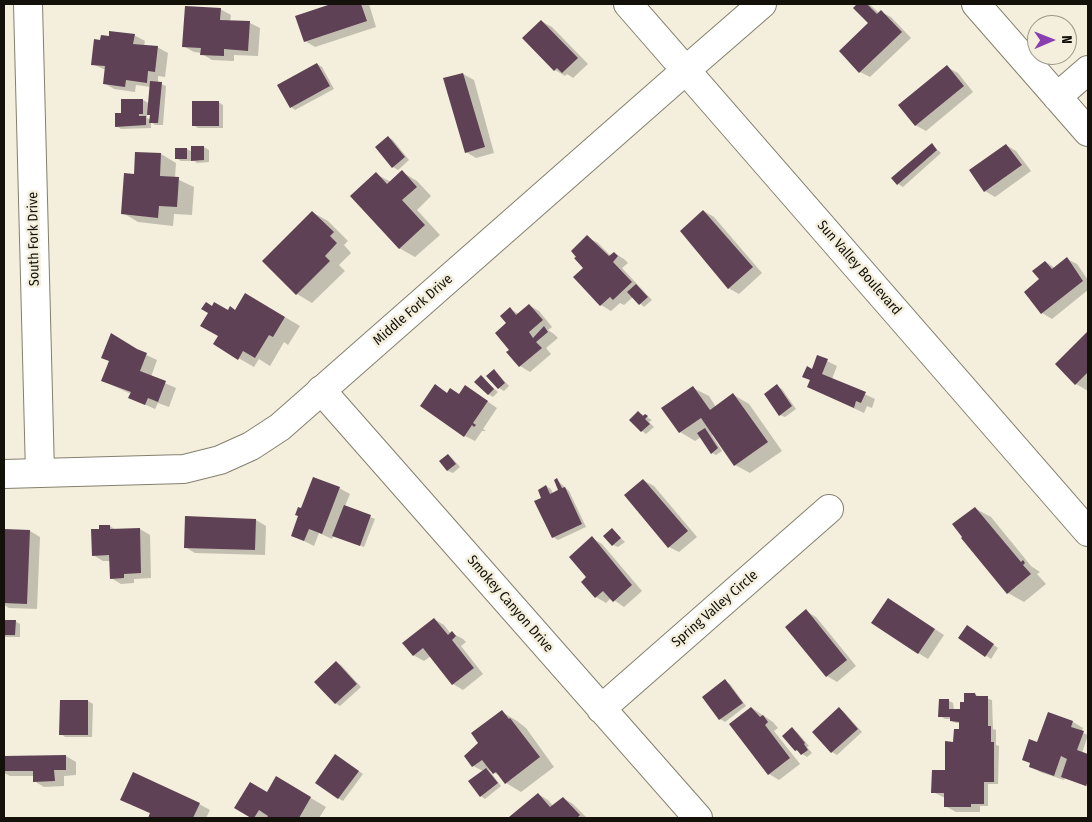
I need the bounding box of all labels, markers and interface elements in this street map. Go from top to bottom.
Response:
north arrow [1027,15,1077,65]
text: N [1058,35,1075,44]
street label: South Fork Drive [25,192,43,286]
street label: Sun Valley Boulevard [813,217,905,319]
street label: Middle Fork Drive [370,271,456,349]
street label: Smokey Canyon Drive [463,552,557,656]
street label: Spring Valley Circle [668,567,762,651]

